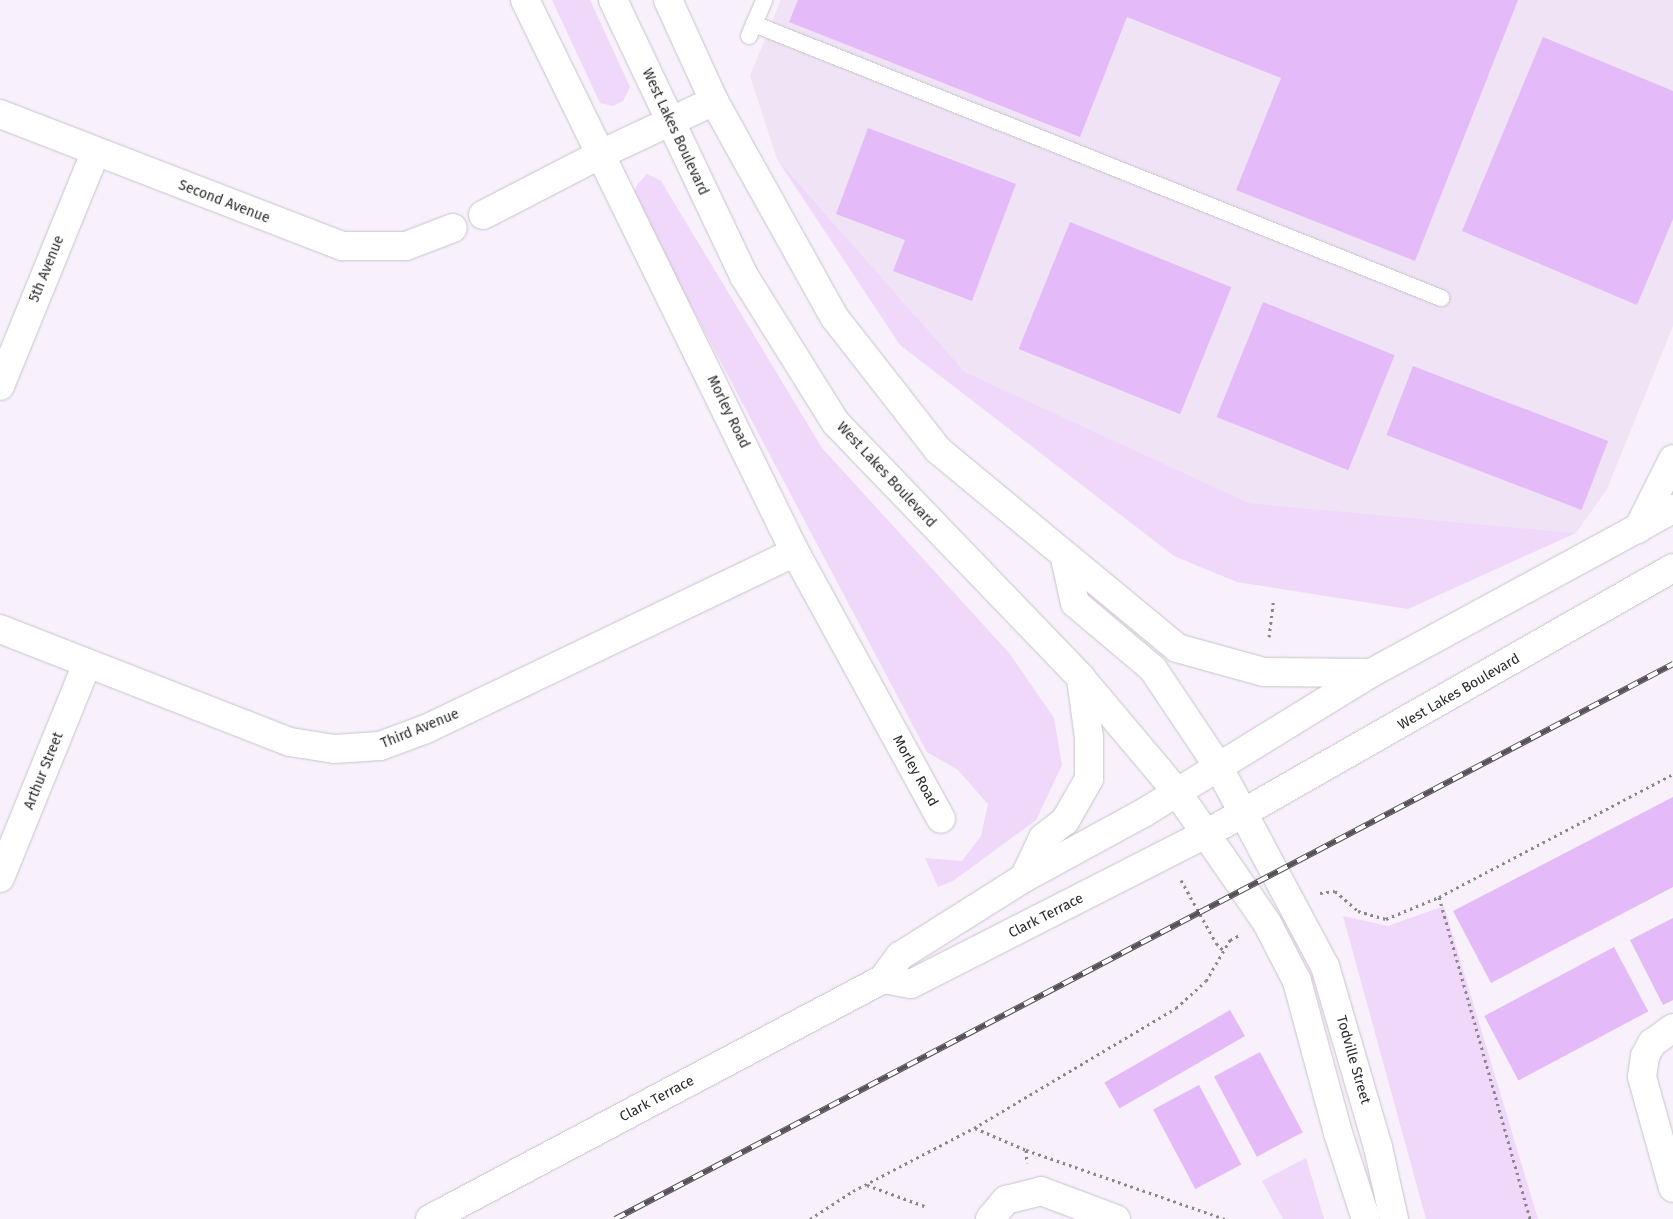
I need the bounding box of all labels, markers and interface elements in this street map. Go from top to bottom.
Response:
street label: West Lakes Boulevard [638,66,712,198]
street label: Second Avenue [176,177,272,227]
street label: 5th Avenue [26,233,68,305]
street label: Morley Road [703,373,753,451]
street label: West Lakes Boulevard [833,419,939,531]
street label: West Lakes Boulevard [1395,650,1523,734]
street label: Third Avenue [378,706,462,752]
street label: Arthur Street [21,730,67,812]
street label: Morley Road [889,732,941,810]
street label: Clark Terrace [1006,890,1086,942]
street label: Todville Street [1332,1014,1374,1106]
street label: Clark Terrace [617,1072,697,1126]

